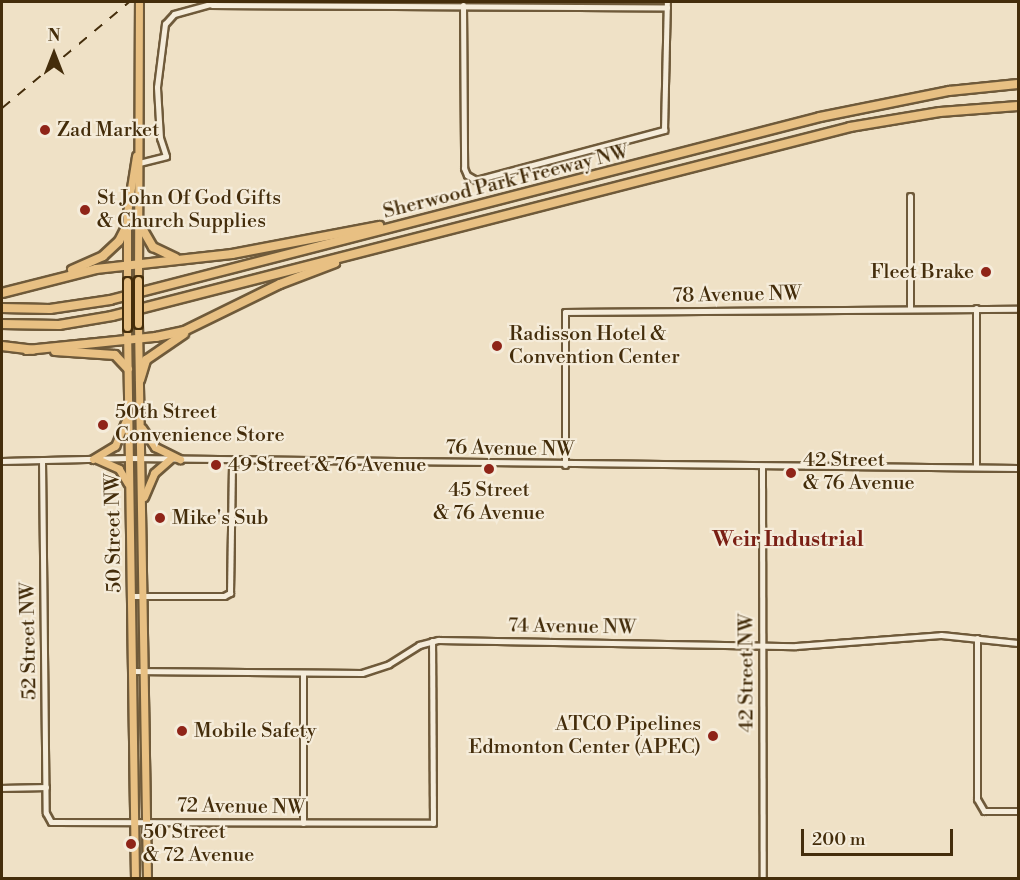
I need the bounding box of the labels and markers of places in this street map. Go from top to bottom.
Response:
place label: Zad Market [57,118,159,142]
marker: Zad Market [38,123,52,137]
place label: St John Of God Gifts & Church Supplies [97,186,281,233]
marker: St John Of God Gifts & Church Supplies [78,203,92,217]
place label: Fleet Brake [870,260,974,284]
marker: Fleet Brake [979,265,993,279]
place label: Radisson Hotel & Convention Center [509,322,680,369]
marker: Radisson Hotel & Convention Center [490,339,504,353]
place label: 50th Street Convenience Store [115,401,284,448]
marker: 50th Street Convenience Store [96,418,110,432]
place label: 42 Street & 76 Avenue [803,449,915,496]
place label: 49 Street & 76 Avenue [228,453,426,477]
marker: 49 Street & 76 Avenue [209,458,223,472]
marker: 45 Street & 76 Avenue [482,462,496,476]
marker: 42 Street & 76 Avenue [784,466,798,480]
place label: 45 Street & 76 Avenue [433,478,545,525]
place label: Mike's Sub [172,506,268,530]
marker: Mike's Sub [153,511,167,525]
place label: ATCO Pipelines Edmonton Center (APEC) [468,712,701,759]
place label: Mobile Safety [194,719,316,743]
marker: Mobile Safety [175,724,189,738]
marker: ATCO Pipelines Edmonton Center (APEC) [706,729,720,743]
place label: 50 Street & 72 Avenue [143,820,254,867]
marker: 50 Street & 72 Avenue [124,837,138,851]

